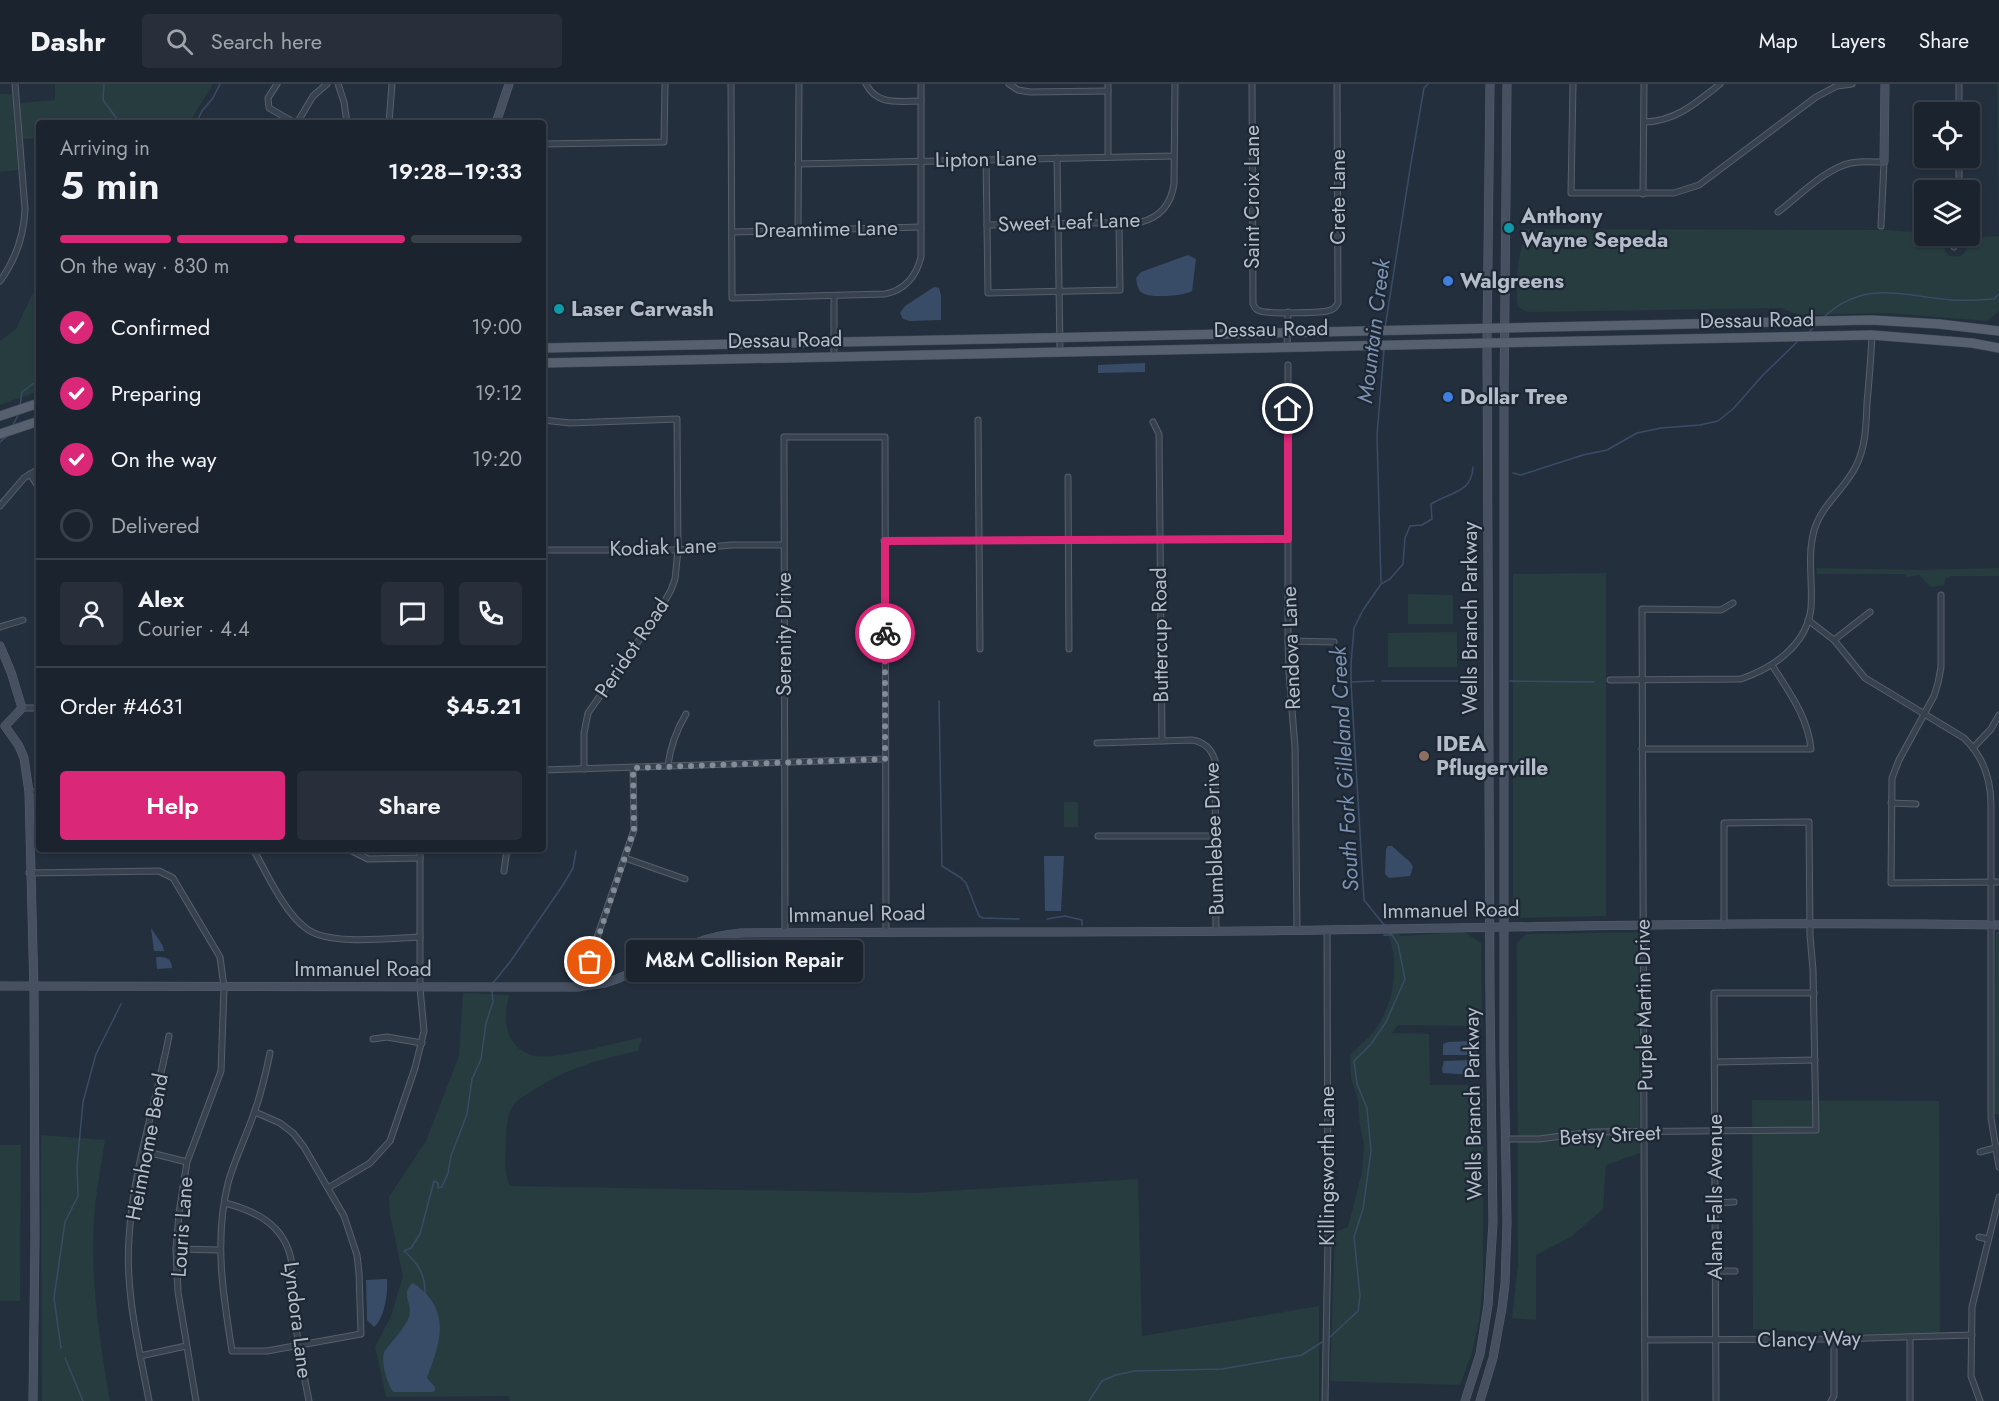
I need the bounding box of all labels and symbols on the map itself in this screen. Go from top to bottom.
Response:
street label: Saint Croix Lane [1237,125,1267,269]
street label: Lipton Lane [935,143,1037,175]
street label: Crete Lane [1323,149,1353,245]
place label: Anthony Wayne Sepeda [1520,201,1668,255]
street label: Sweet Leaf Lane [997,205,1141,239]
street label: Dreamtime Lane [754,213,898,245]
marker: Anthony Wayne Sepeda [1502,221,1516,235]
water label: Mountain Creek [1348,255,1398,405]
place label: Walgreens [1460,266,1565,296]
marker: Walgreens [1441,274,1455,288]
place label: Laser Carwash [571,294,714,324]
marker: Laser Carwash [552,302,566,316]
street label: Dessau Road [1699,304,1815,336]
street label: Dessau Road [1213,313,1329,345]
street label: Dessau Road [727,324,843,356]
place label: Dollar Tree [1460,382,1568,412]
pin [1262,383,1313,434]
marker: Dollar Tree [1441,390,1455,404]
street label: Wells Branch Parkway [1455,521,1485,715]
street label: Kodiak Lane [609,530,717,564]
street label: Buttercup Road [1144,567,1176,703]
street label: Serenity Drive [769,572,799,696]
street label: Rendova Lane [1274,585,1308,710]
street label: Peridot Road [588,592,676,704]
courier [855,603,915,663]
water label: South Fork Gilleland Creek [1322,644,1366,892]
place label: IDEA Pflugerville [1436,729,1548,783]
marker: IDEA Pflugerville [1417,749,1431,763]
street label: Bumblebee Drive [1196,762,1232,916]
street label: Immanuel Road [1382,894,1520,926]
street label: Immanuel Road [788,898,926,930]
street label: Purple Martin Drive [1627,919,1660,1091]
pin [564,936,615,987]
callout: M&M Collision Repair [626,941,863,983]
street label: Immanuel Road [294,954,432,984]
street label: Wells Branch Parkway [1456,1006,1490,1201]
street label: Heimhome Bend [118,1071,176,1223]
street label: Killingsworth Lane [1312,1086,1342,1246]
street label: Alana Falls Avenue [1700,1114,1730,1280]
street label: Betsy Street [1558,1117,1662,1153]
street label: Louris Lane [164,1176,200,1278]
street label: Lyndora Lane [276,1260,320,1380]
street label: Clancy Way [1757,1323,1862,1355]

